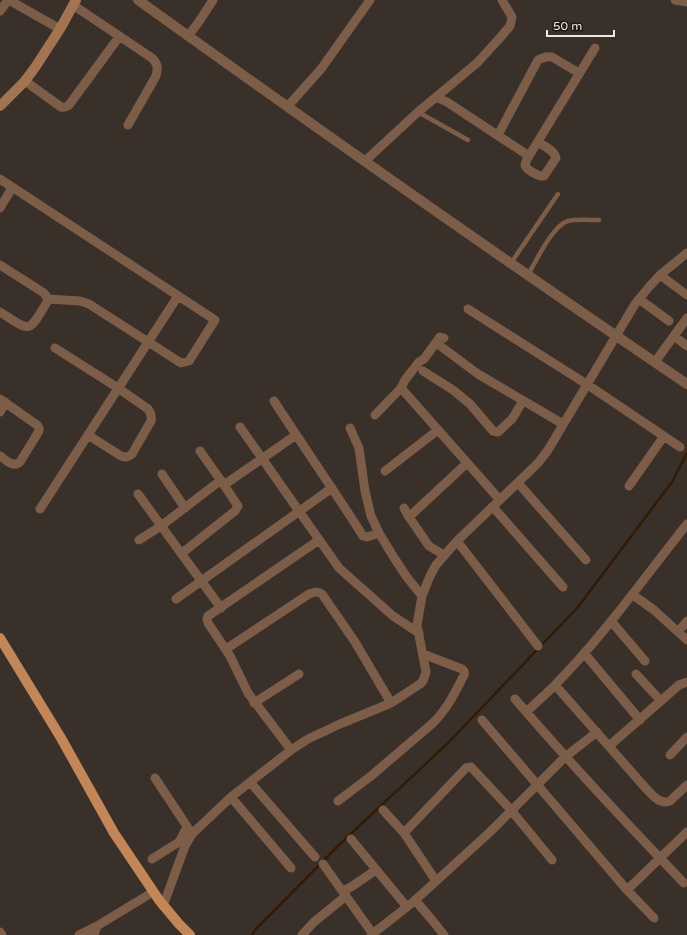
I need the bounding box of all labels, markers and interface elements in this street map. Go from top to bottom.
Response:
scale bar [547,12,614,38]
text: 50 m [553,19,582,33]

